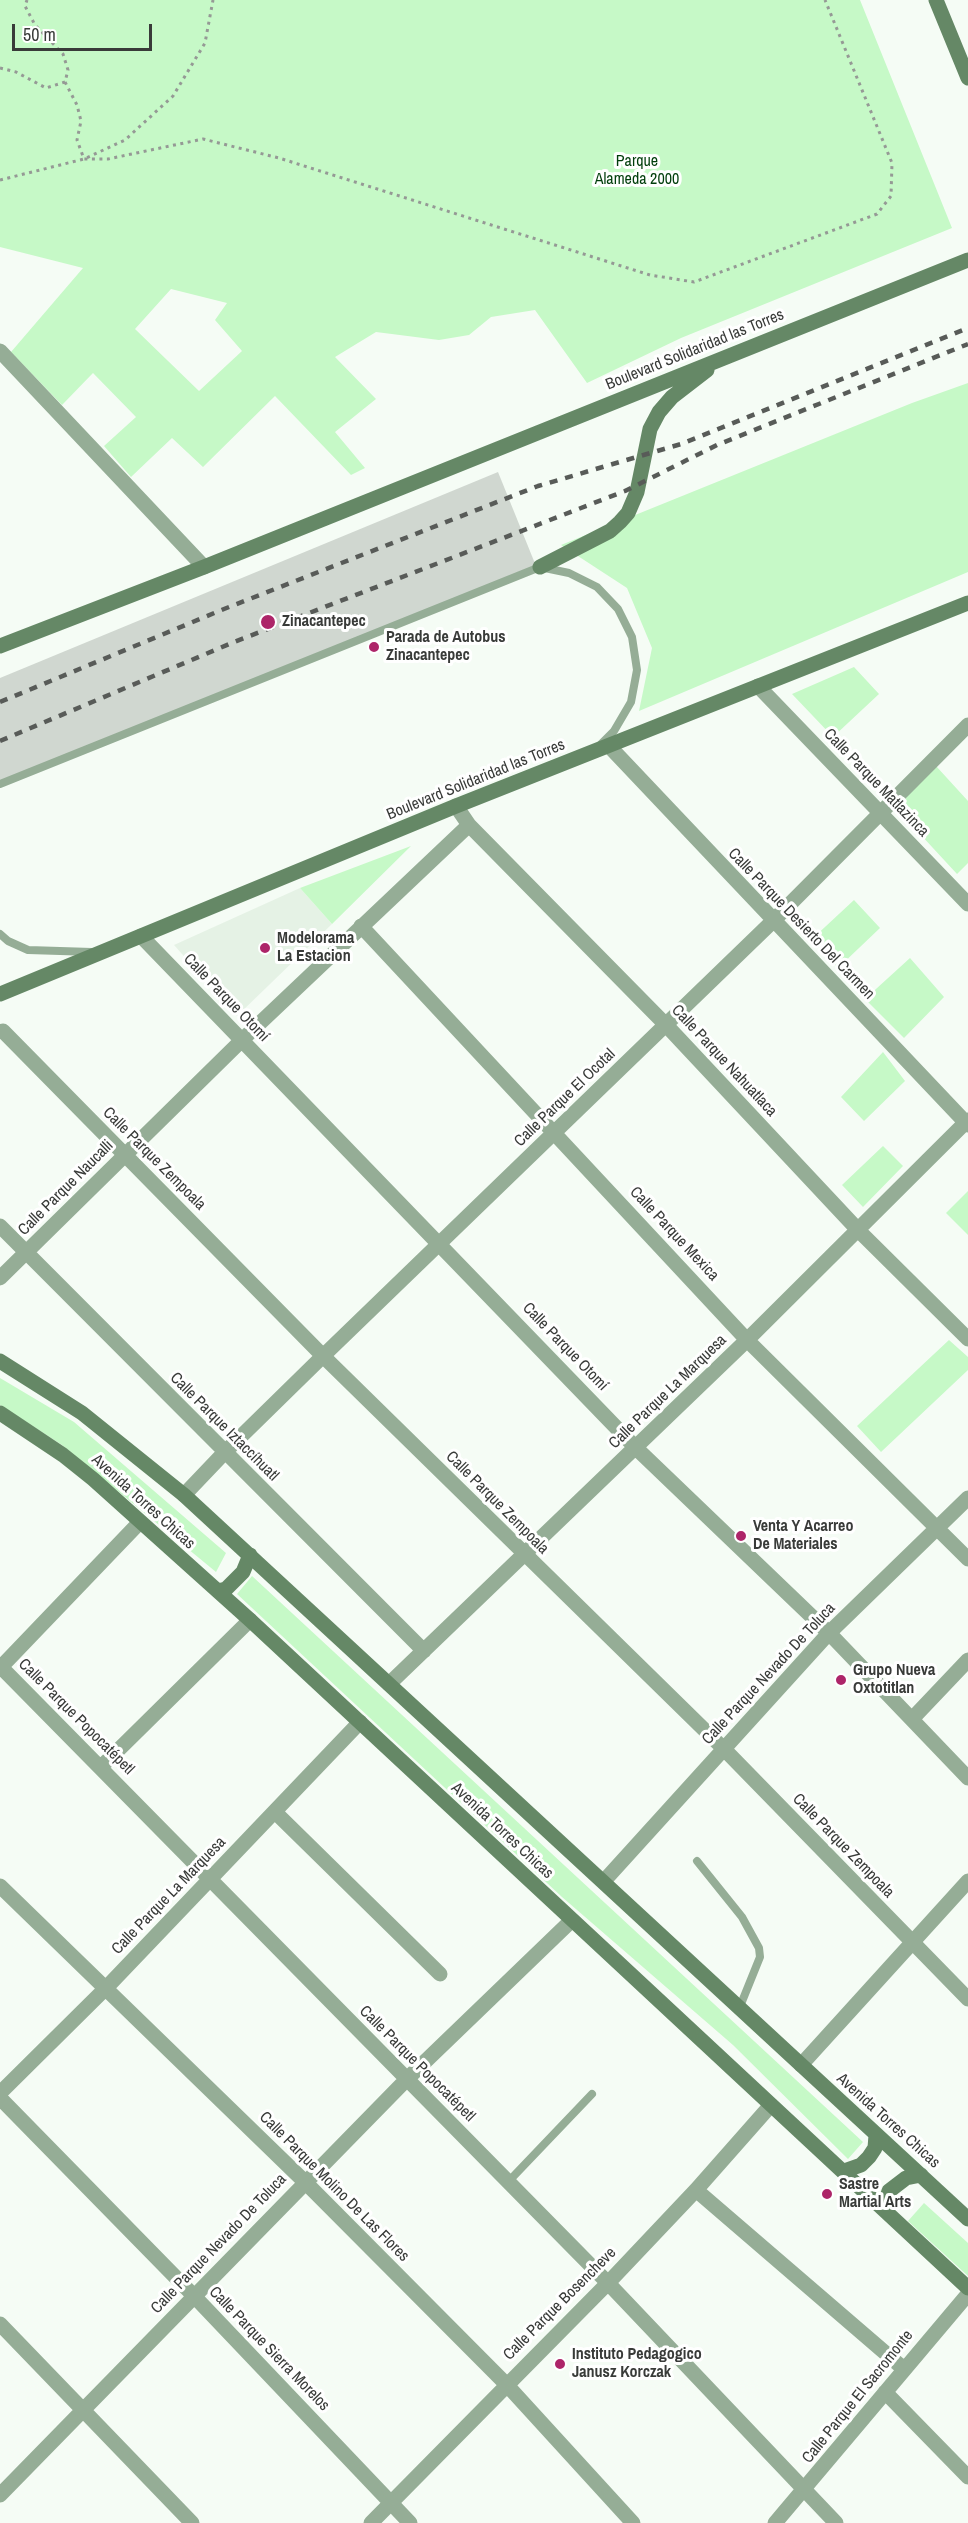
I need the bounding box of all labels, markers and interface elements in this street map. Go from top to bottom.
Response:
scale bar [15,12,154,50]
text: 50 m [23,22,56,47]
park label: Parque Alameda 2000 [595,152,679,190]
street label: Boulevard Solidaridad las Torres [603,305,787,395]
place label: Zinacantepec [282,612,366,632]
marker: Zinacantepec [259,613,277,631]
place label: Parada de Autobus Zinacantepec [386,628,506,666]
marker: Parada de Autobus Zinacantepec [367,640,381,654]
street label: Calle Parque Matlazinca [819,725,933,841]
street label: Boulevard Solidaridad las Torres [384,735,568,825]
street label: Calle Parque Desierto Del Carmen [724,844,878,1004]
place label: Modelorama La Estacion [277,929,354,967]
marker: Modelorama La Estacion [258,941,272,955]
street label: Calle Parque Otomí [179,950,273,1046]
street label: Calle Parque Nahuatlaca [667,1001,781,1121]
street label: Calle Parque El Ocotal [511,1045,619,1151]
street label: Calle Parque Zempoala [98,1103,210,1215]
street label: Calle Parque Naucalli [14,1136,118,1240]
street label: Calle Parque Mexica [625,1183,723,1285]
street label: Calle Parque Otomí [518,1299,612,1395]
street label: Calle Parque La Marquesa [605,1331,731,1453]
street label: Calle Parque Iztaccíhuatl [166,1369,282,1485]
street label: Calle Parque Zempoala [441,1447,553,1559]
street label: Avenida Torres Chicas [87,1451,199,1553]
place label: Venta Y Acarreo De Materiales [753,1517,853,1555]
marker: Venta Y Acarreo De Materiales [734,1529,748,1543]
street label: Calle Parque Nevado De Toluca [698,1599,840,1749]
street label: Calle Parque Popocatépetl [14,1655,138,1779]
place label: Grupo Nueva Oxtotitlan [853,1661,935,1699]
marker: Grupo Nueva Oxtotitlan [834,1673,848,1687]
street label: Avenida Torres Chicas [447,1779,557,1883]
street label: Calle Parque Zempoala [788,1790,898,1902]
street label: Calle Parque La Marquesa [108,1833,230,1959]
street label: Calle Parque Popocatépetl [355,2002,479,2126]
street label: Avenida Torres Chicas [832,2070,944,2172]
street label: Calle Parque Molino De Las Flores [255,2108,413,2266]
street label: Calle Parque Nevado De Toluca [147,2170,291,2318]
place label: Sastre Martial Arts [839,2175,911,2213]
marker: Sastre Martial Arts [820,2187,834,2201]
street label: Calle Parque Bosencheve [500,2244,620,2364]
street label: Calle Parque Sierra Morelos [205,2283,333,2415]
street label: Calle Parque El Sacromonte [798,2327,918,2467]
place label: Instituto Pedagogico Janusz Korczak [572,2345,702,2383]
marker: Instituto Pedagogico Janusz Korczak [553,2357,567,2371]

